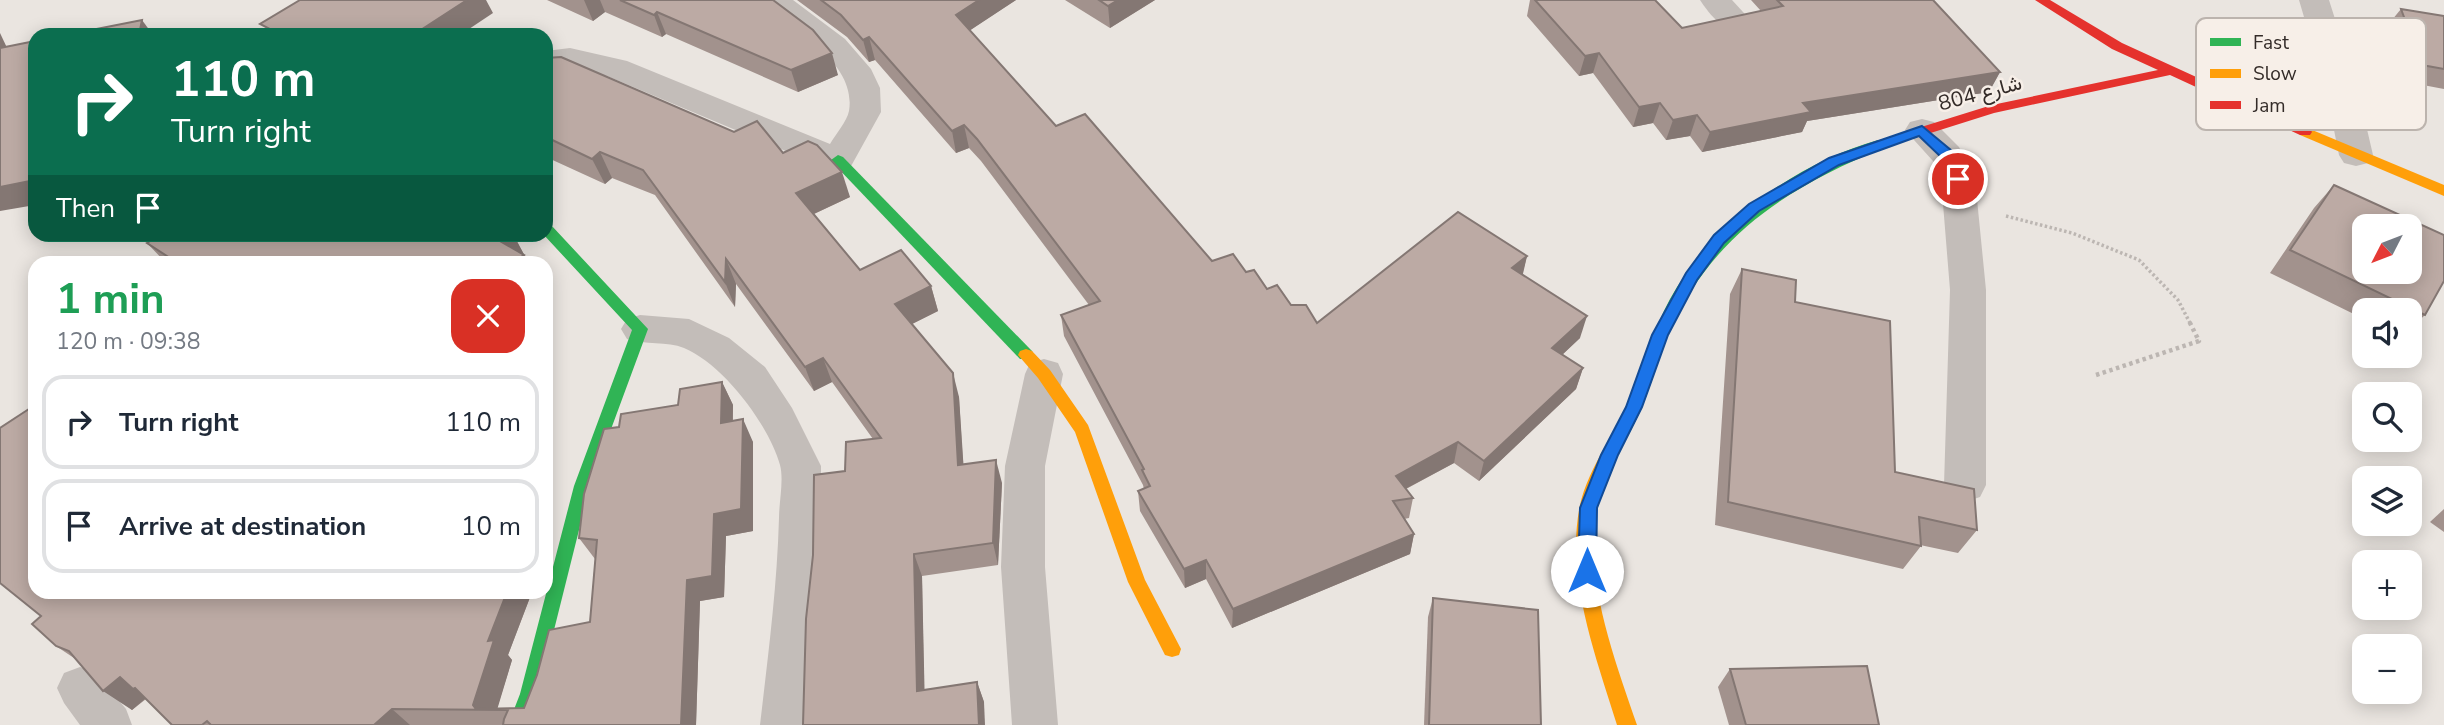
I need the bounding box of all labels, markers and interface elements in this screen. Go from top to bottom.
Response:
legend [2196,18,2426,130]
text: Fast [2253,30,2289,56]
text: 110 m [171,46,315,113]
icon: right [56,56,147,147]
text: Slow [2253,61,2297,87]
street label: شارع 804 [1935,68,2025,118]
text: Jam [2252,93,2286,119]
text: Turn right [171,110,311,153]
pin [1928,149,1988,209]
icon: arrive [1939,160,1977,198]
icon: arrive [129,189,167,227]
text: Then [56,191,115,226]
north arrow [2352,214,2422,284]
map controls [2352,214,2422,704]
text: 1 min [56,271,165,328]
button: close [451,279,525,353]
button: sound [2352,298,2422,368]
text: 120 m · 09:38 [56,326,201,357]
button: search [2352,382,2422,452]
icon: right [60,403,98,441]
text: Turn right [119,405,238,440]
text: 110 m [445,405,521,440]
button: layers [2352,466,2422,536]
icon: arrive [60,507,98,545]
text: Arrive at destination [119,509,366,544]
text: 10 m [461,509,521,544]
position arrow [1550,534,1624,608]
button: + [2352,550,2422,620]
button: − [2352,634,2422,704]

